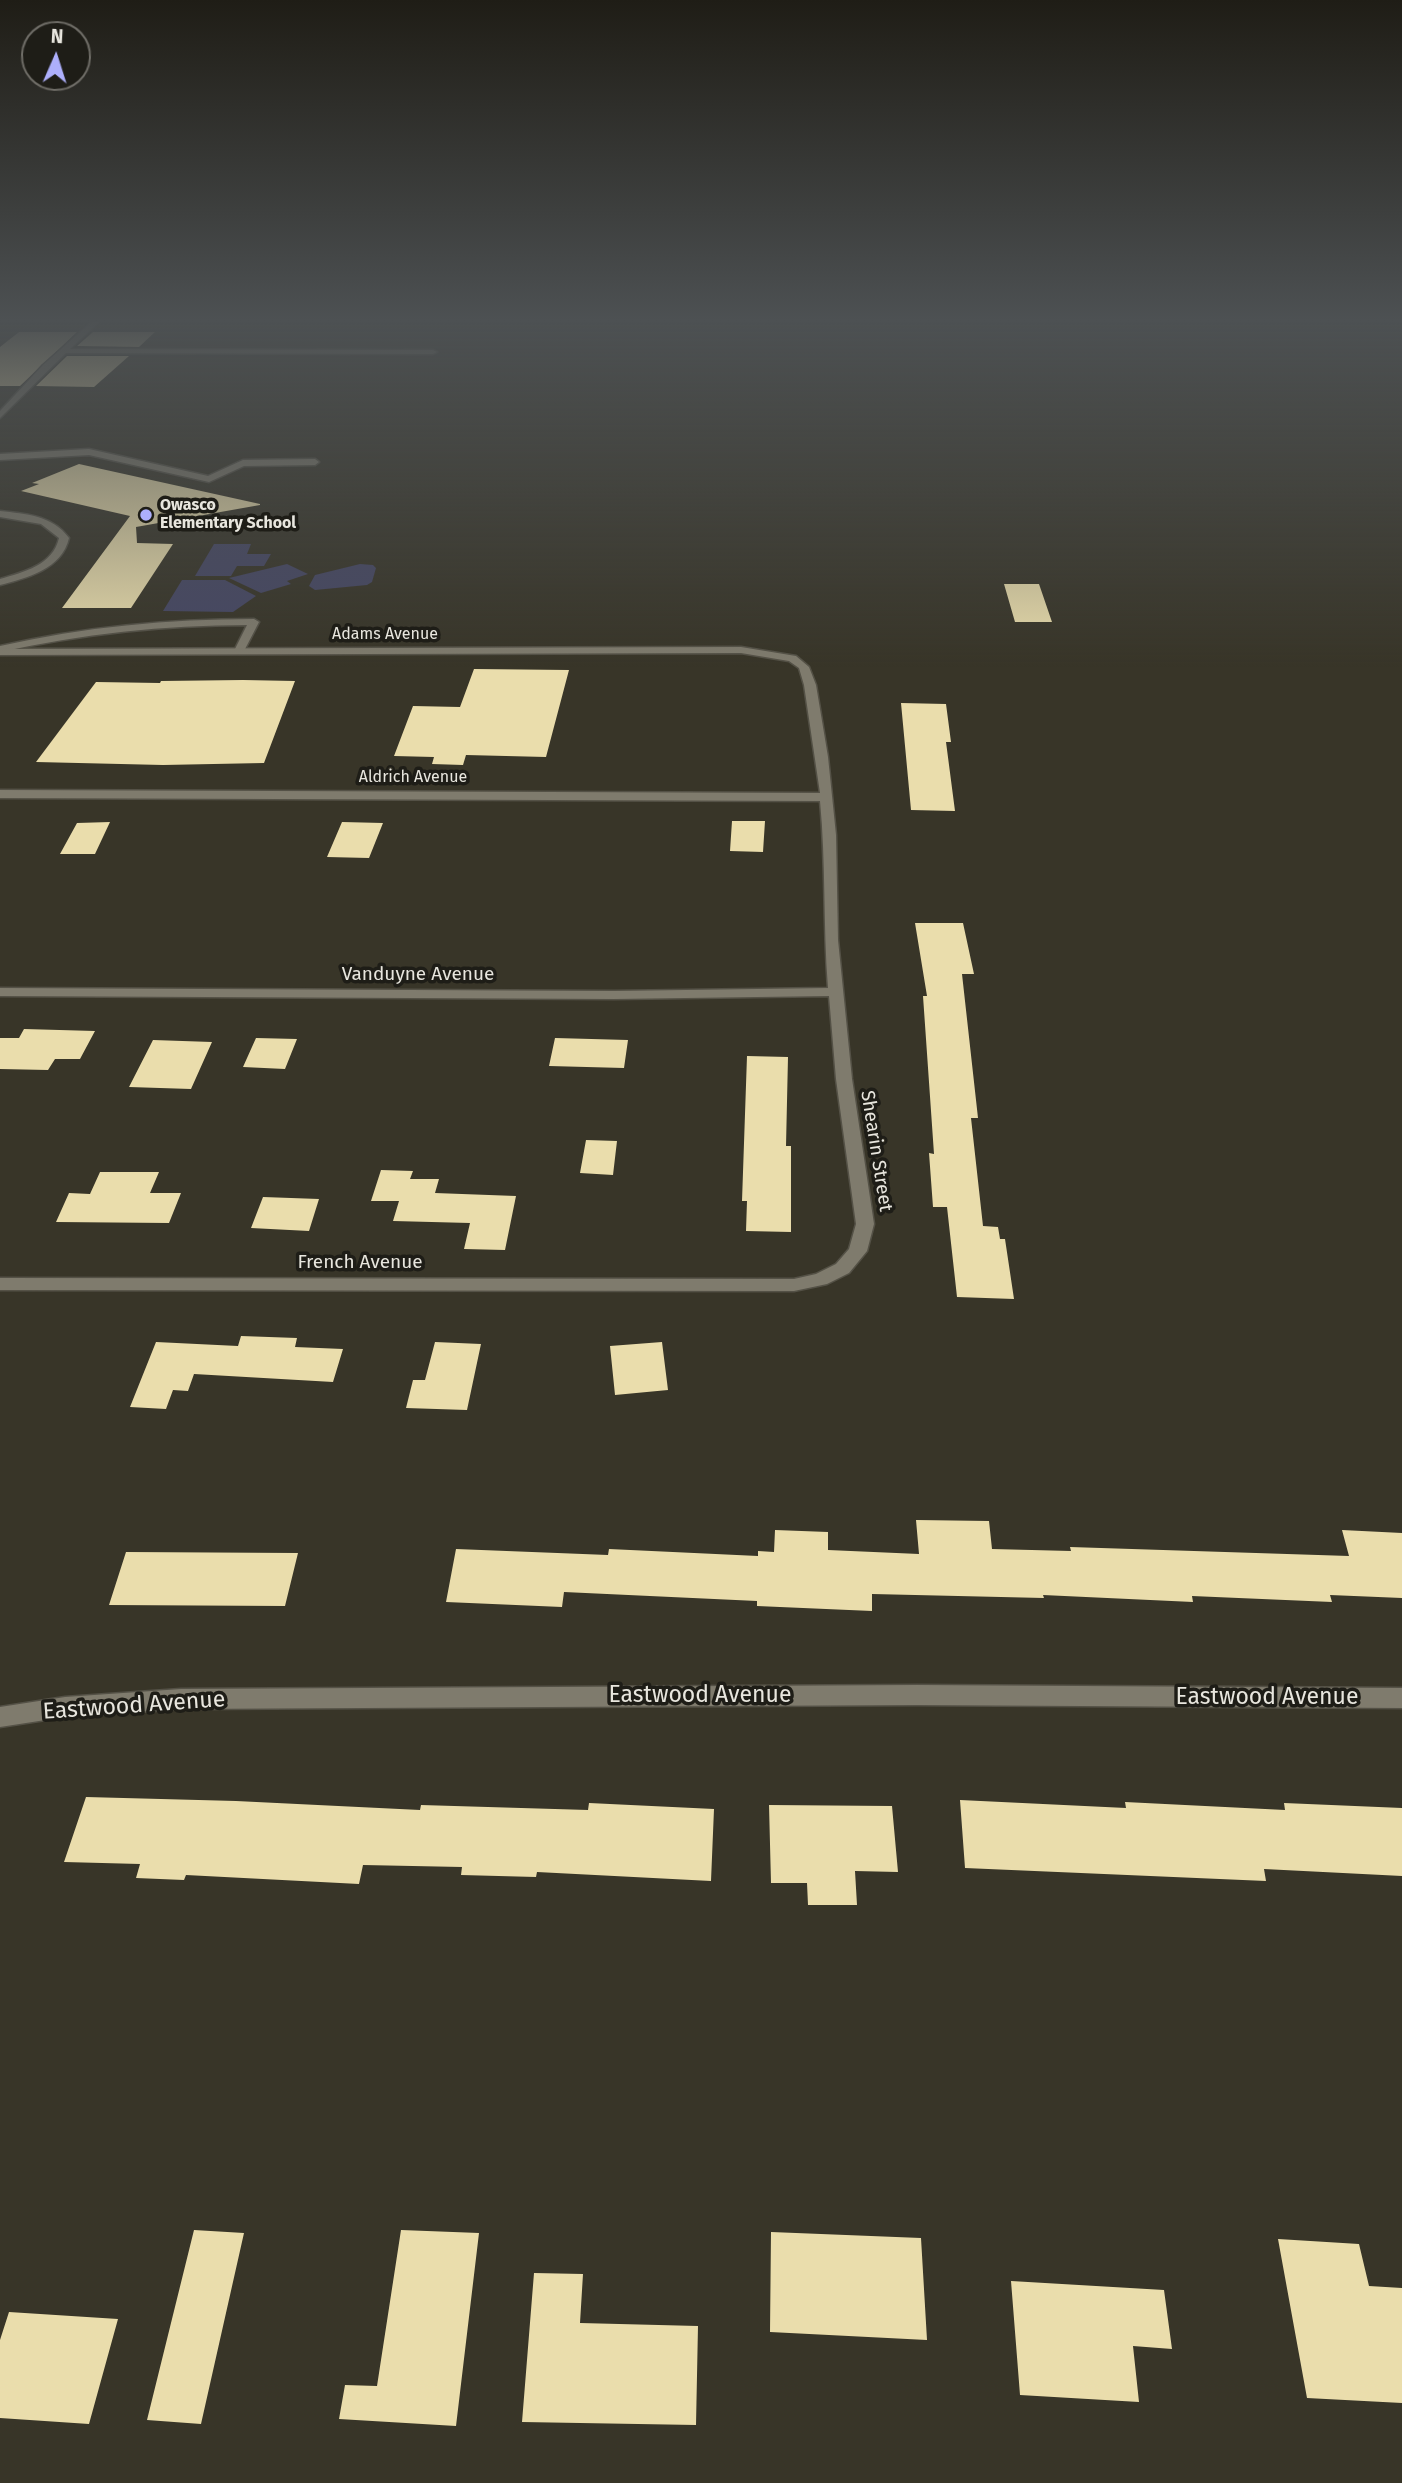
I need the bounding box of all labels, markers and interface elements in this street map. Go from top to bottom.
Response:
north arrow [21,21,91,91]
text: N [50,25,64,48]
place label: Owasco Elementary School [160,496,296,534]
marker: Owasco Elementary School [138,507,154,523]
street label: Adams Avenue [332,625,438,645]
street label: Aldrich Avenue [359,768,467,788]
street label: Vanduyne Avenue [342,964,494,986]
street label: Shearin Street [855,1089,897,1213]
street label: French Avenue [297,1252,423,1274]
street label: Eastwood Avenue [609,1682,791,1710]
street label: Eastwood Avenue [1176,1684,1358,1712]
street label: Eastwood Avenue [42,1686,226,1726]

